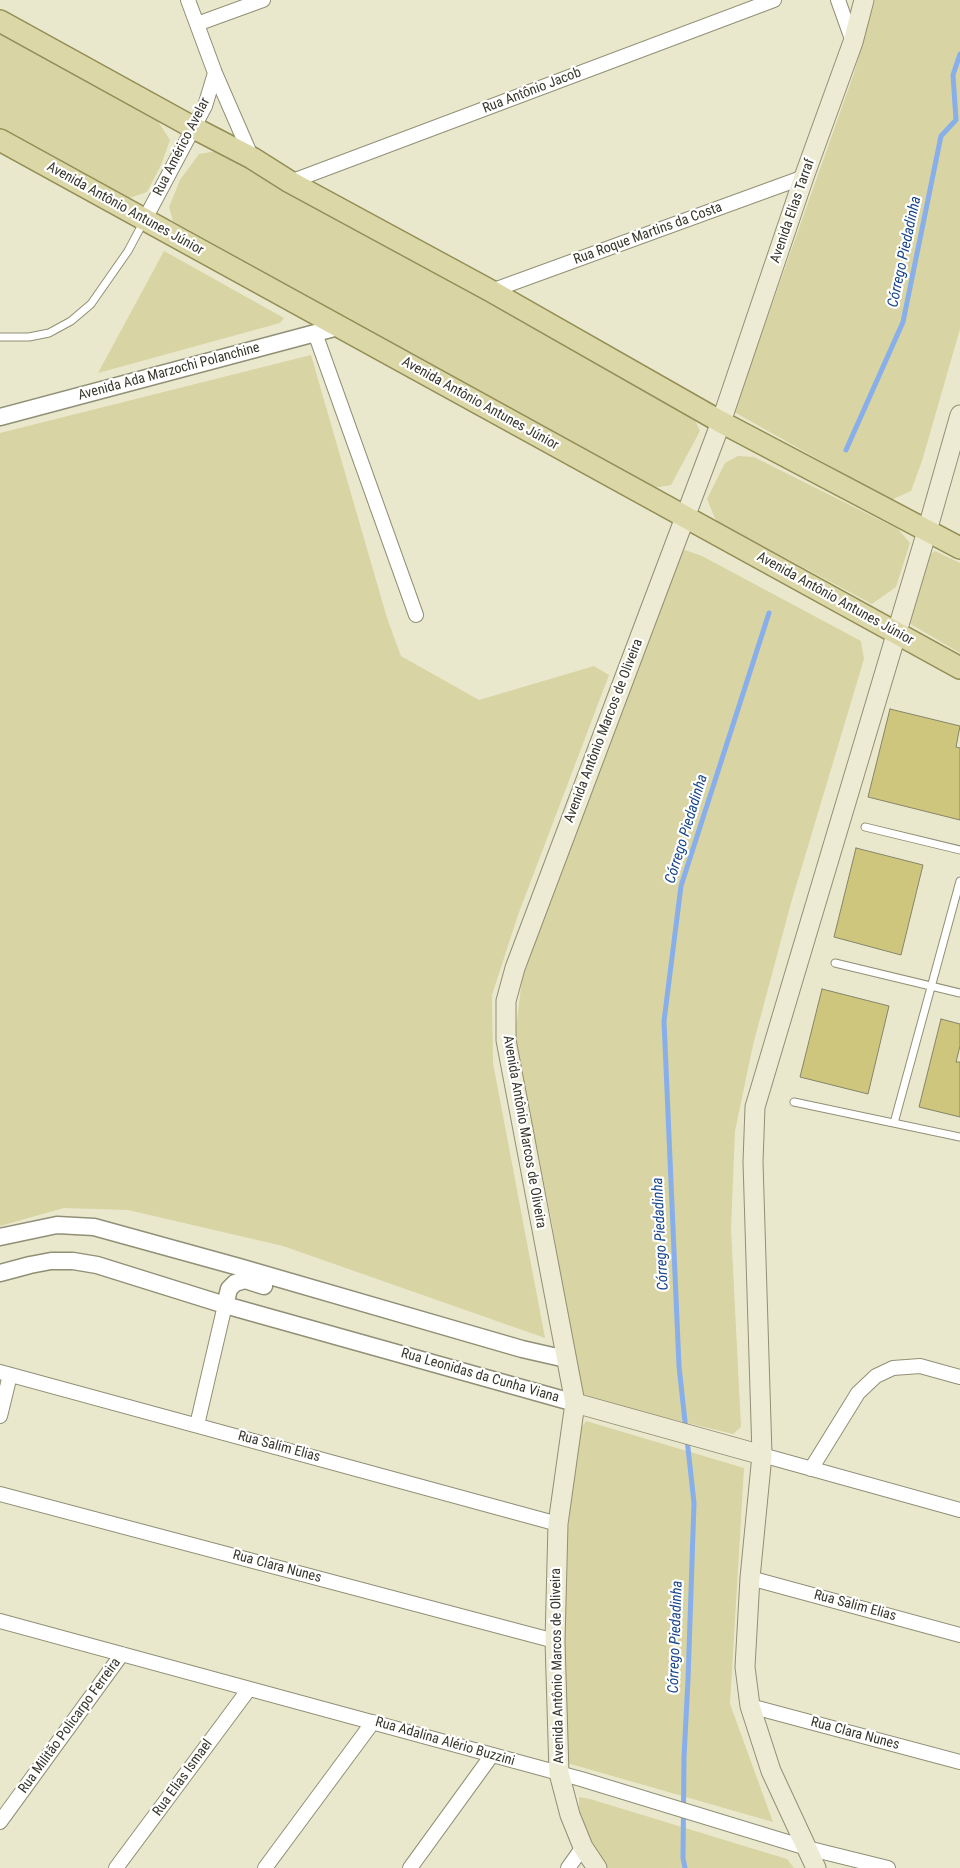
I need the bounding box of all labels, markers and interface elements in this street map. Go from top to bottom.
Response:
street label: Rua Antônio Jacob [480,65,584,117]
street label: Rua Américo Avelar [150,95,214,199]
street label: Avenida Elias Tarraf [767,157,819,265]
street label: Avenida Antônio Antunes Júnior [44,159,206,259]
water label: Córrego Piedadinha [884,195,926,309]
street label: Rua Roque Martins da Costa [571,199,725,269]
street label: Avenida Ada Marzochi Polanchine [76,340,262,404]
street label: Avenida Antônio Antunes Júnior [399,354,561,454]
street label: Avenida Antônio Antunes Júnior [754,549,916,649]
street label: Avenida Antônio Marcos de Oliveira [561,637,647,825]
water label: Córrego Piedadinha [662,772,712,886]
street label: Avenida Antônio Marcos de Oliveira [499,1034,549,1230]
water label: Córrego Piedadinha [649,1177,673,1291]
street label: Rua Leonidas da Cunha Viana [399,1345,561,1407]
street label: Rua Salim Elias [236,1428,322,1466]
street label: Rua Clara Nunes [231,1547,323,1587]
street label: Avenida Antônio Marcos de Oliveira [548,1568,568,1764]
water label: Córrego Piedadinha [665,1580,687,1694]
street label: Rua Salim Elias [812,1587,898,1625]
street label: Rua Militão Policarpo Ferreira [15,1655,125,1797]
street label: Rua Adalina Alério Buzzini [373,1714,517,1770]
street label: Rua Clara Nunes [809,1714,901,1754]
street label: Rua Elias Ismael [150,1736,216,1820]

